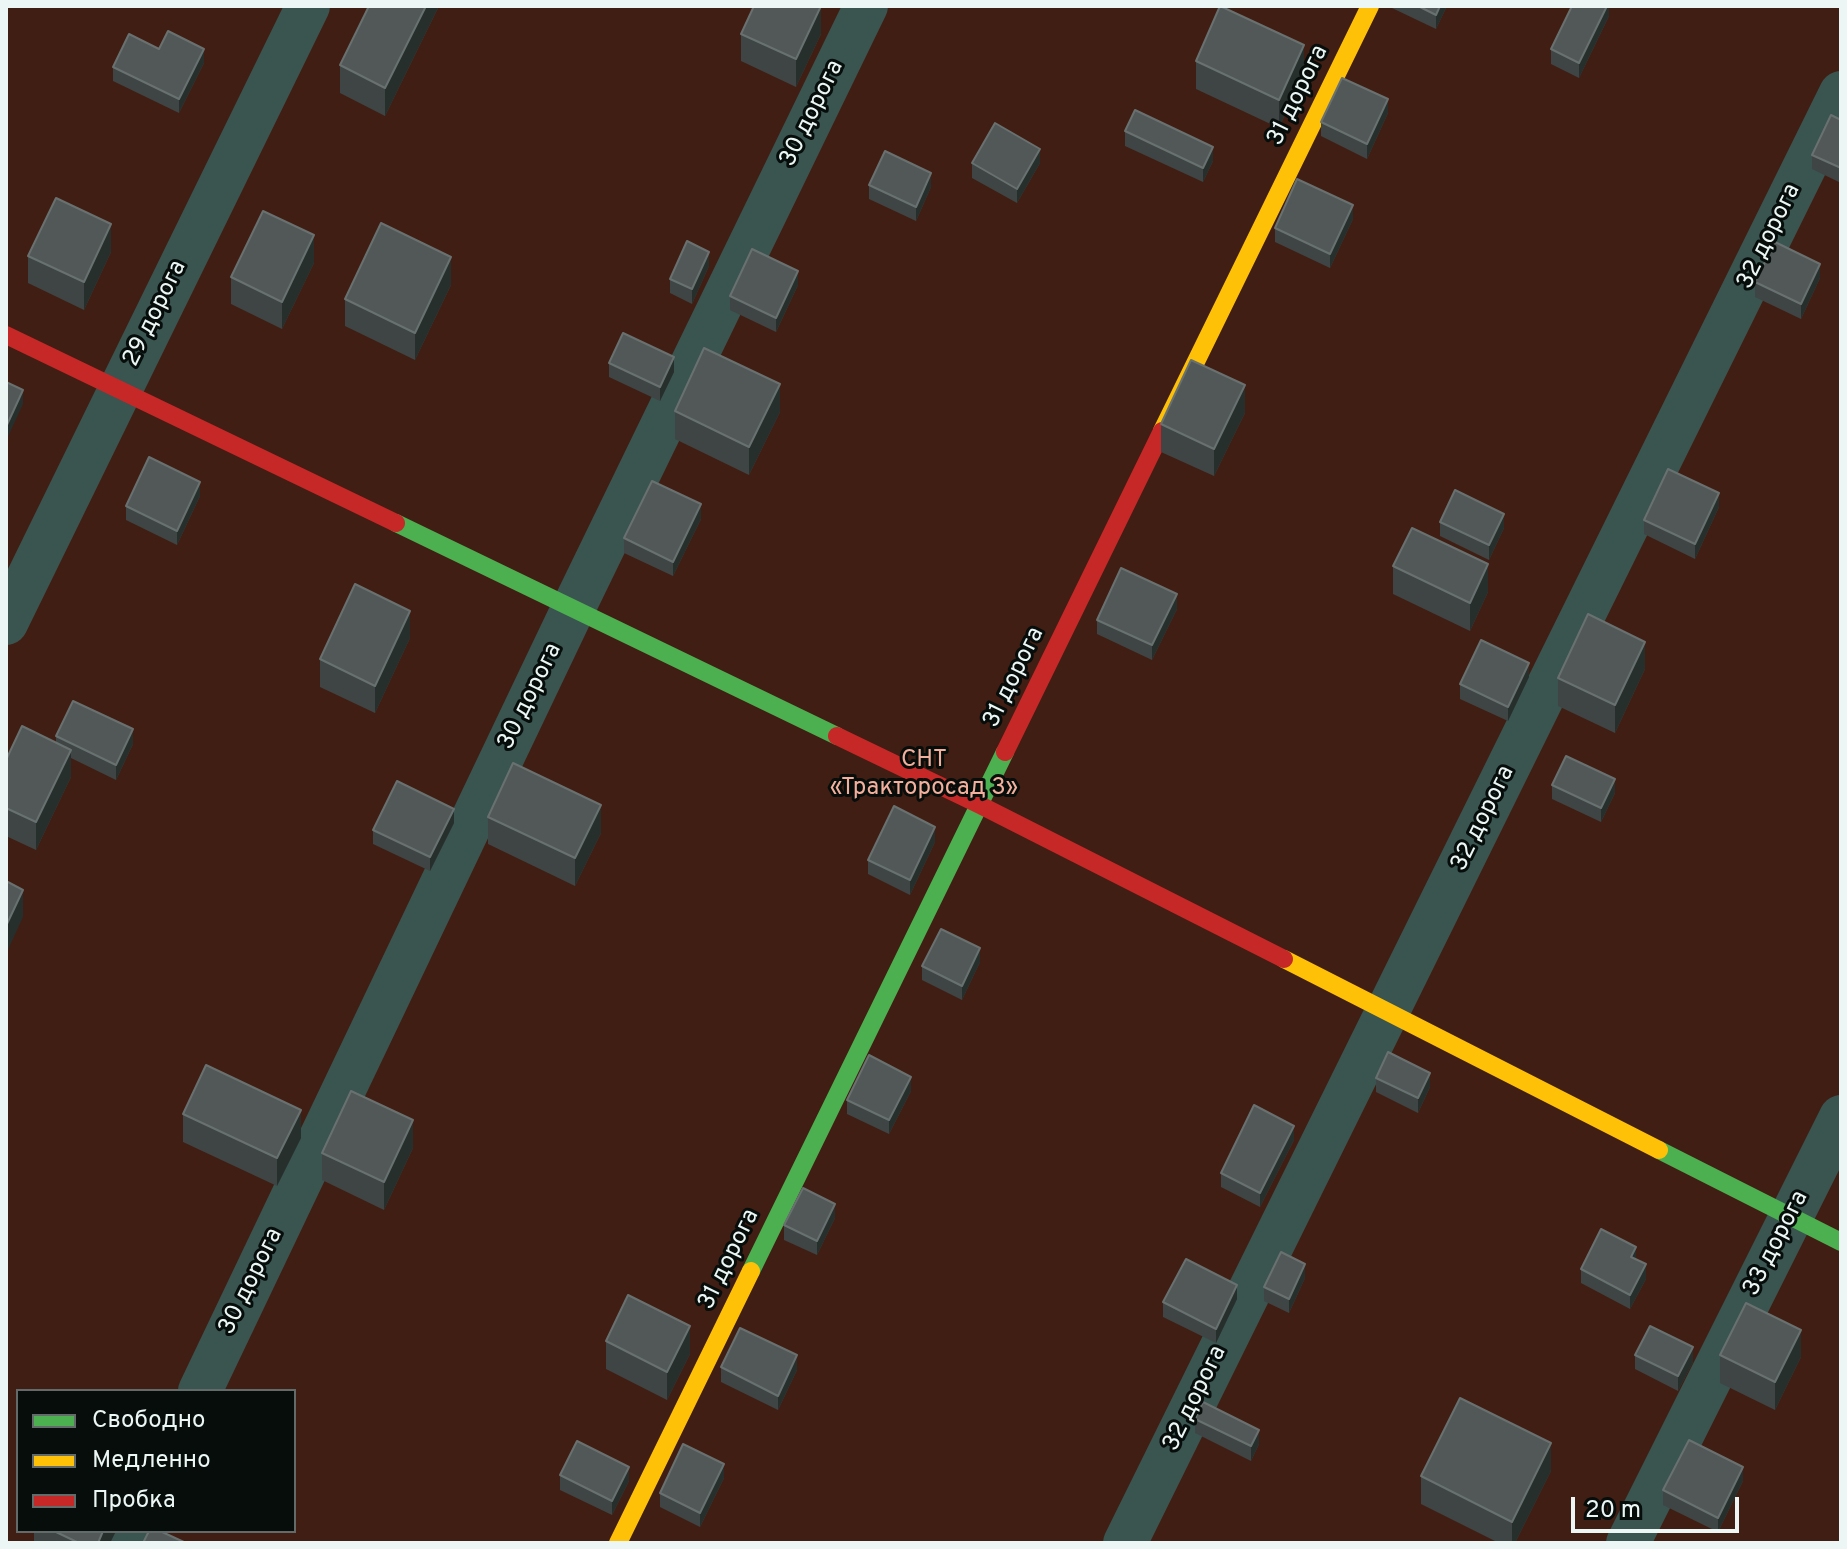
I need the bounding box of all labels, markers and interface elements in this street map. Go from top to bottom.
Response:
street label: 31 дорога [1262,41,1336,151]
street label: 30 дорога [775,56,851,172]
street label: 32 дорога [1732,180,1808,294]
street label: 29 дорога [118,256,194,372]
street label: 31 дорога [978,623,1052,733]
street label: 30 дорога [493,639,569,755]
park label: СНТ «Тракторосад 3» [830,747,1018,803]
street label: 32 дорога [1446,762,1522,876]
street label: 33 дорога [1738,1187,1816,1301]
street label: 31 дорога [693,1205,767,1315]
street label: 30 дорога [214,1224,290,1340]
street label: 32 дорога [1158,1342,1234,1456]
legend [16,1389,296,1533]
text: Свободно [92,1406,205,1436]
text: Медленно [92,1446,211,1476]
scale bar [1575,1481,1743,1531]
text: Пробка [92,1486,176,1516]
text: 20 m [1585,1496,1641,1526]

